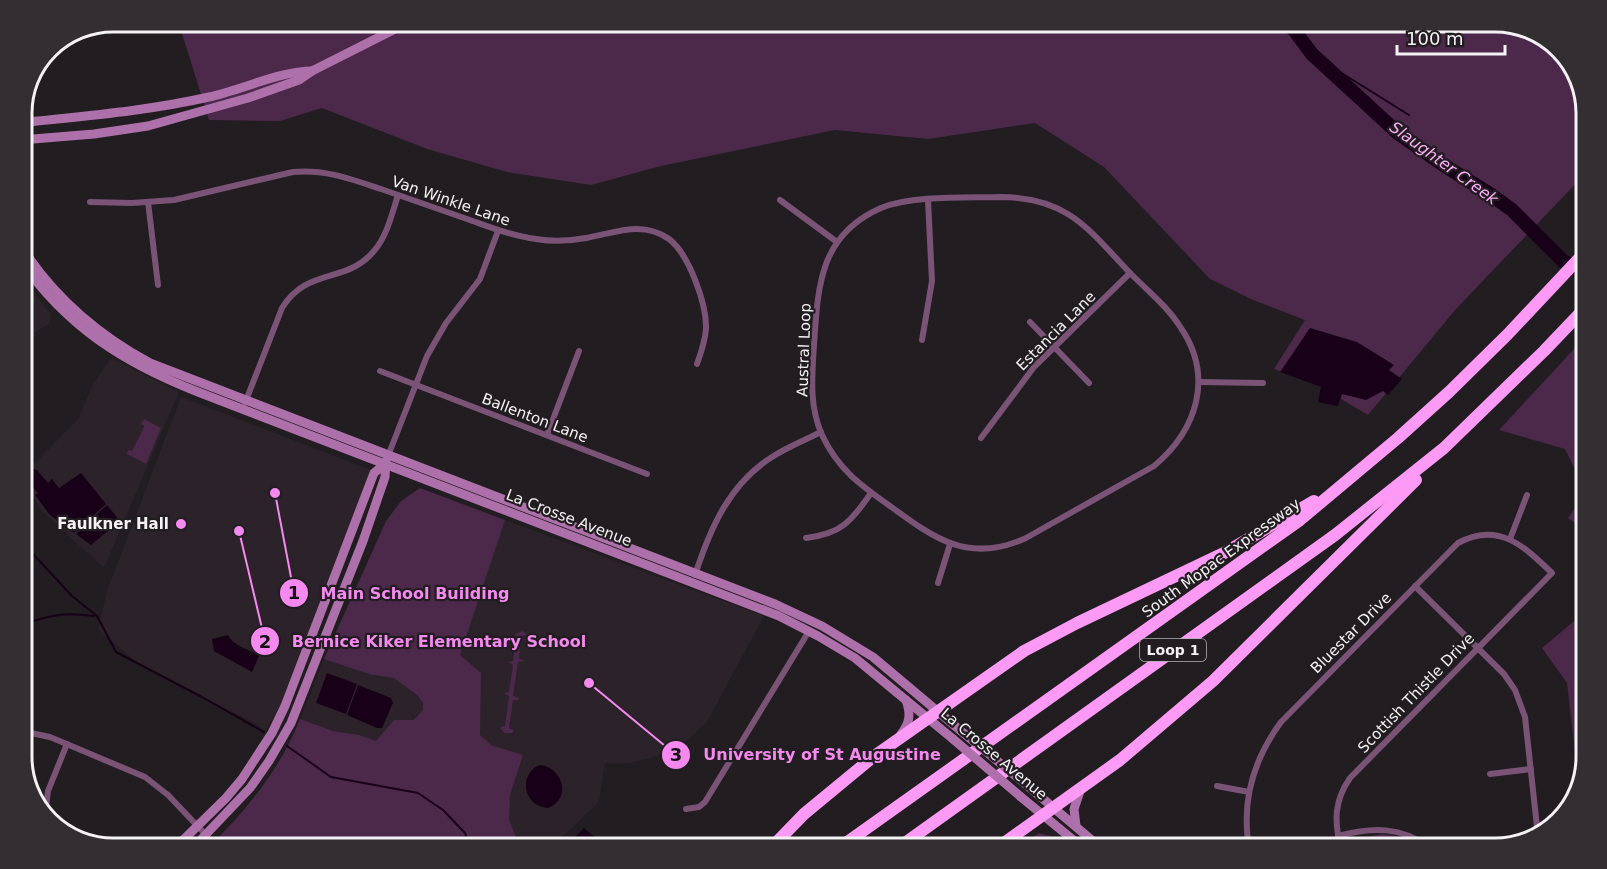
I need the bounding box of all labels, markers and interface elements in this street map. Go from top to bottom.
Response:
scale bar [1397,18,1505,56]
text: 100 m [1406,28,1464,49]
water label: Slaughter Creek [1386,117,1502,209]
street label: Van Winkle Lane [390,172,512,230]
street label: Estancia Lane [1013,288,1099,374]
street label: Austral Loop [793,303,815,397]
street label: Ballenton Lane [479,389,591,447]
street label: La Crosse Avenue [504,486,634,550]
street label: South Mopac Expressway [1138,494,1304,621]
place label: Faulkner Hall [57,515,169,533]
marker: Faulkner Hall [174,517,188,531]
callout: Main School Building [279,576,522,610]
text: 1 [288,582,300,603]
text: Main School Building [321,584,509,603]
street label: Bluestar Drive [1307,589,1395,677]
callout: Bernice Kiker Elementary School [250,624,598,658]
street label: Scottish Thistle Drive [1354,629,1478,757]
text: 2 [259,631,271,652]
text: Bernice Kiker Elementary School [292,632,586,651]
road number: Loop 1 [1140,639,1206,661]
street label: La Crosse Avenue [937,704,1051,804]
callout: University of St Augustine [661,738,953,772]
text: 3 [670,744,682,765]
text: University of St Augustine [703,745,941,764]

